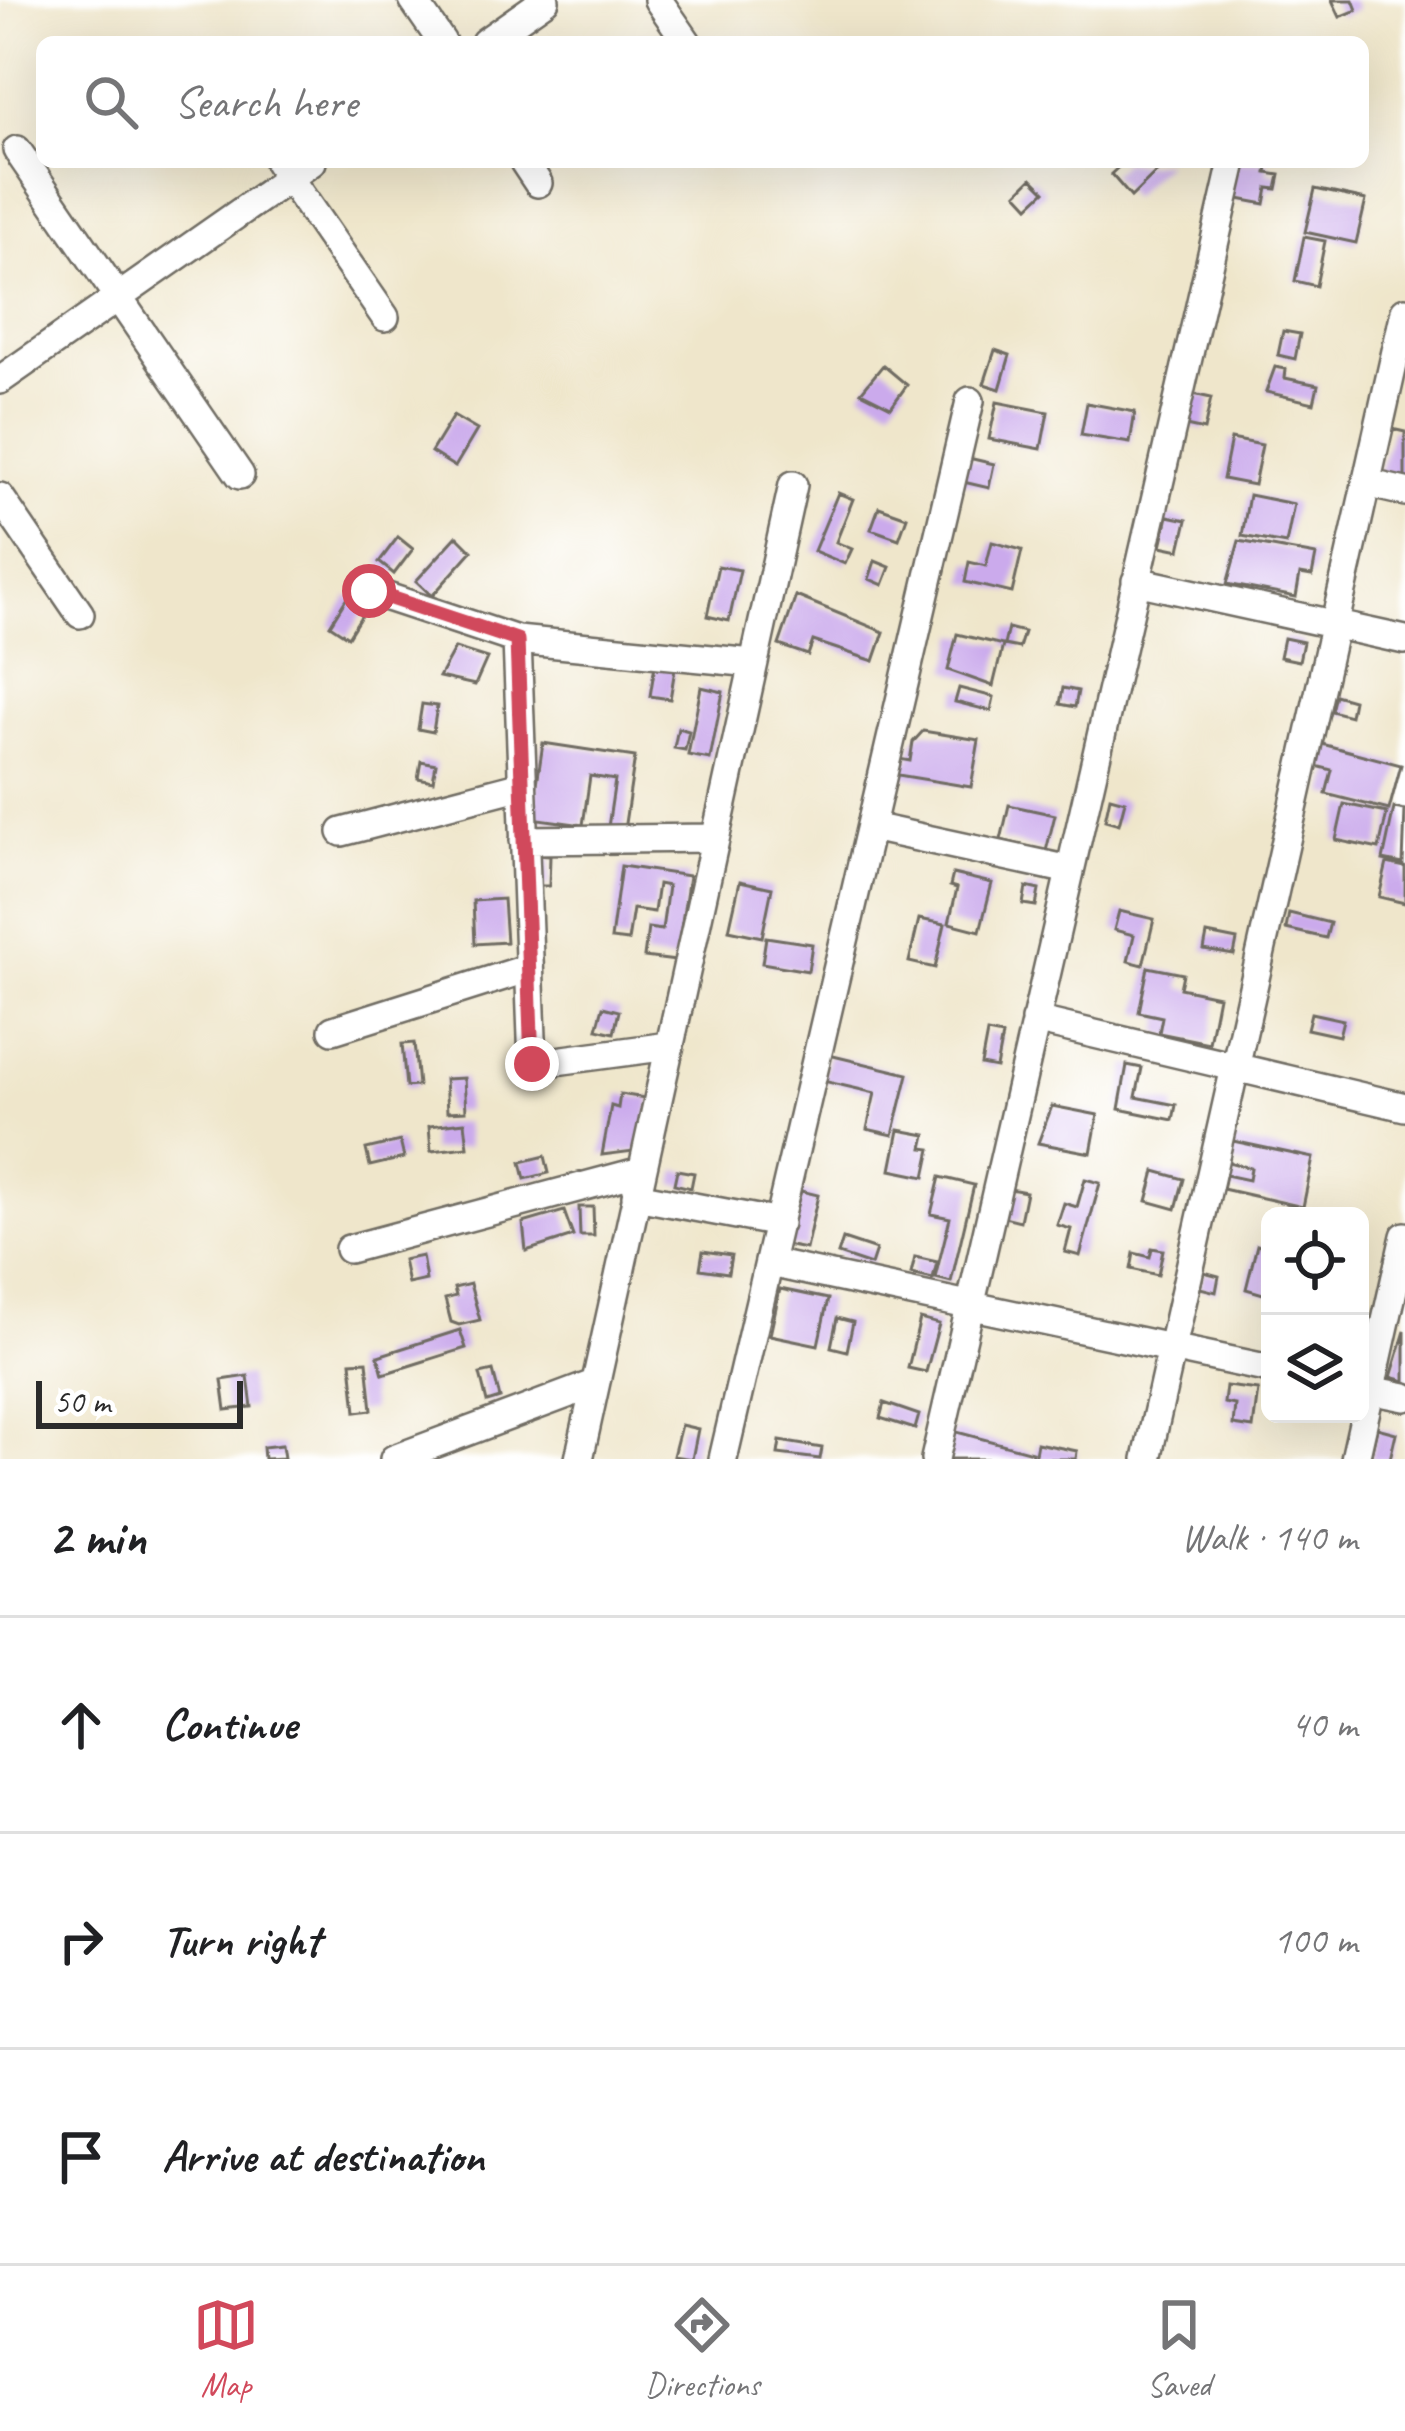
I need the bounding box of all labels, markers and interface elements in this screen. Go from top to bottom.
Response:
search box [36,36,1369,168]
icon: search [78,69,144,135]
text: Search here [174,74,357,131]
route start [342,564,396,618]
route end [505,1037,559,1091]
map controls [1261,1207,1369,1423]
button: locate [1261,1207,1369,1315]
button: layers [1261,1315,1369,1423]
scale bar [36,1375,243,1428]
text: 50 m [54,1381,110,1423]
text: 2 min [48,1505,146,1569]
text: Walk · 140 m [1181,1513,1357,1562]
icon: ahead [48,1692,114,1758]
text: Continue [162,1696,296,1753]
text: 40 m [1291,1700,1357,1749]
icon: right [48,1908,114,1974]
text: Turn right [162,1912,320,1969]
text: 100 m [1273,1916,1357,1965]
icon: arrive [48,2124,114,2190]
text: Arrive at destination [162,2128,484,2185]
tab: Map [193,2292,259,2406]
tab: Directions [645,2292,760,2406]
tab: Saved [1146,2292,1212,2406]

